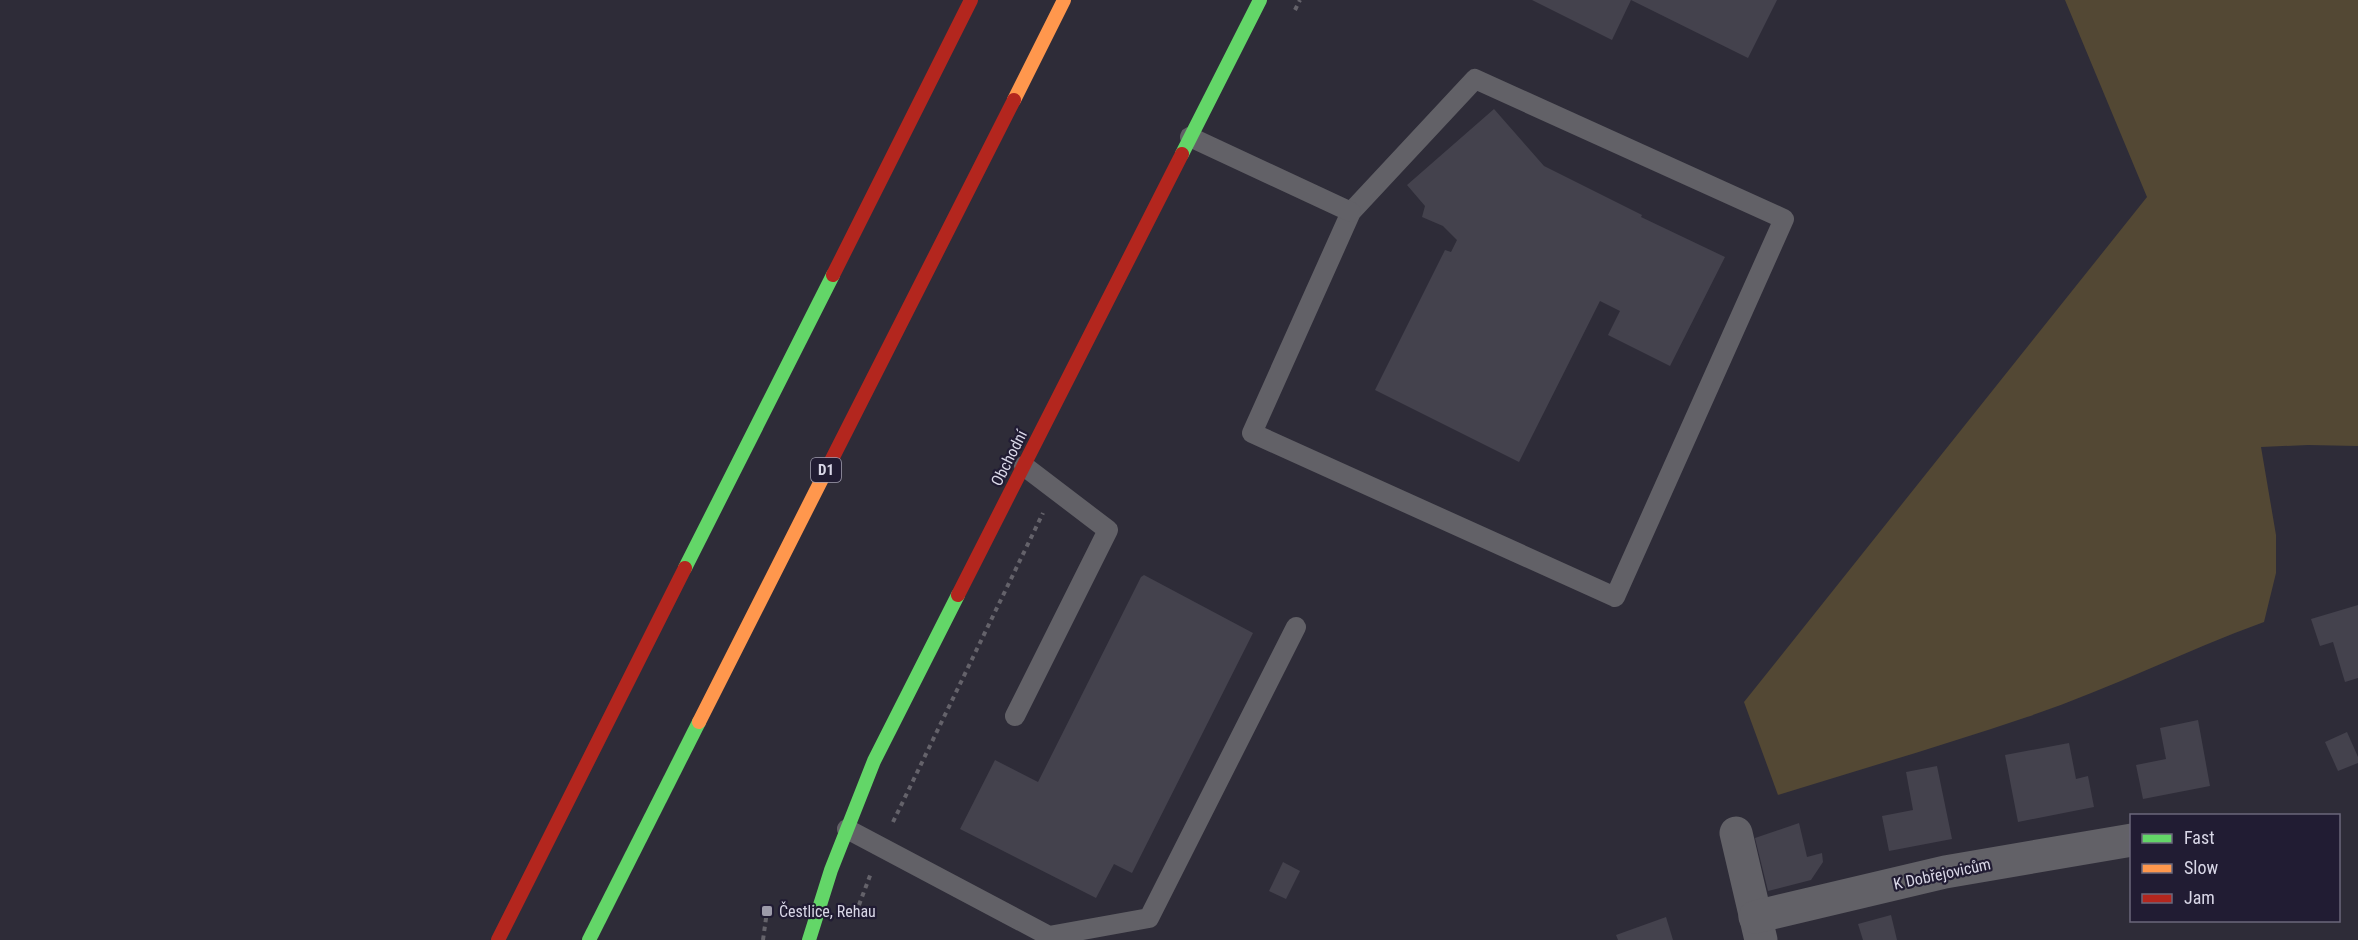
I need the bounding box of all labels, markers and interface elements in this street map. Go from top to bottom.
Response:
street label: Obchodní [987,426,1032,489]
road number: D1 [811,458,841,482]
legend [2130,814,2340,922]
text: Fast [2184,827,2215,848]
street label: K Dobřejovicům [1892,854,1992,894]
text: Slow [2184,857,2219,878]
text: Jam [2184,887,2215,908]
place label: Čestlice, Rehau [779,901,876,921]
marker: Čestlice, Rehau [760,904,774,918]

